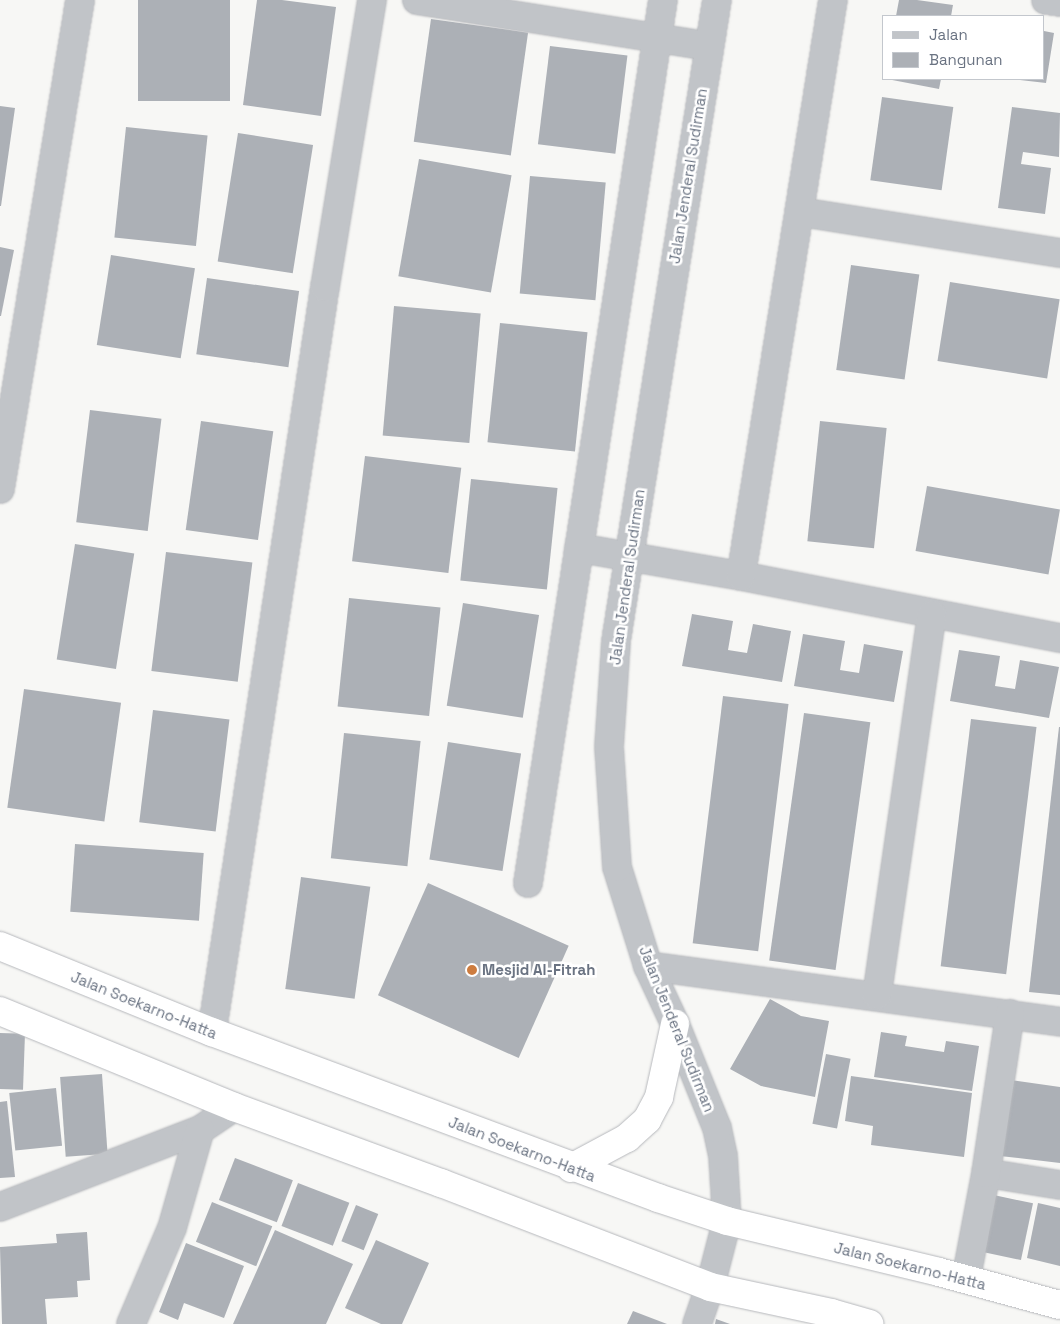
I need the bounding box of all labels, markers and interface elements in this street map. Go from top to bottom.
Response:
legend [882,15,1045,80]
text: Jalan [929,25,968,44]
text: Bangunan [929,50,1003,69]
street label: Jalan Jenderal Sudirman [665,87,711,265]
street label: Jalan Jenderal Sudirman [606,488,648,666]
street label: Jalan Jenderal Sudirman [635,943,719,1115]
place label: Mesjid Al-Fitrah [482,961,596,979]
marker: Mesjid Al-Fitrah [466,964,478,976]
street label: Jalan Soekarno-Hatta [68,967,220,1043]
street label: Jalan Soekarno-Hatta [446,1113,598,1185]
street label: Jalan Soekarno-Hatta [832,1238,988,1294]

